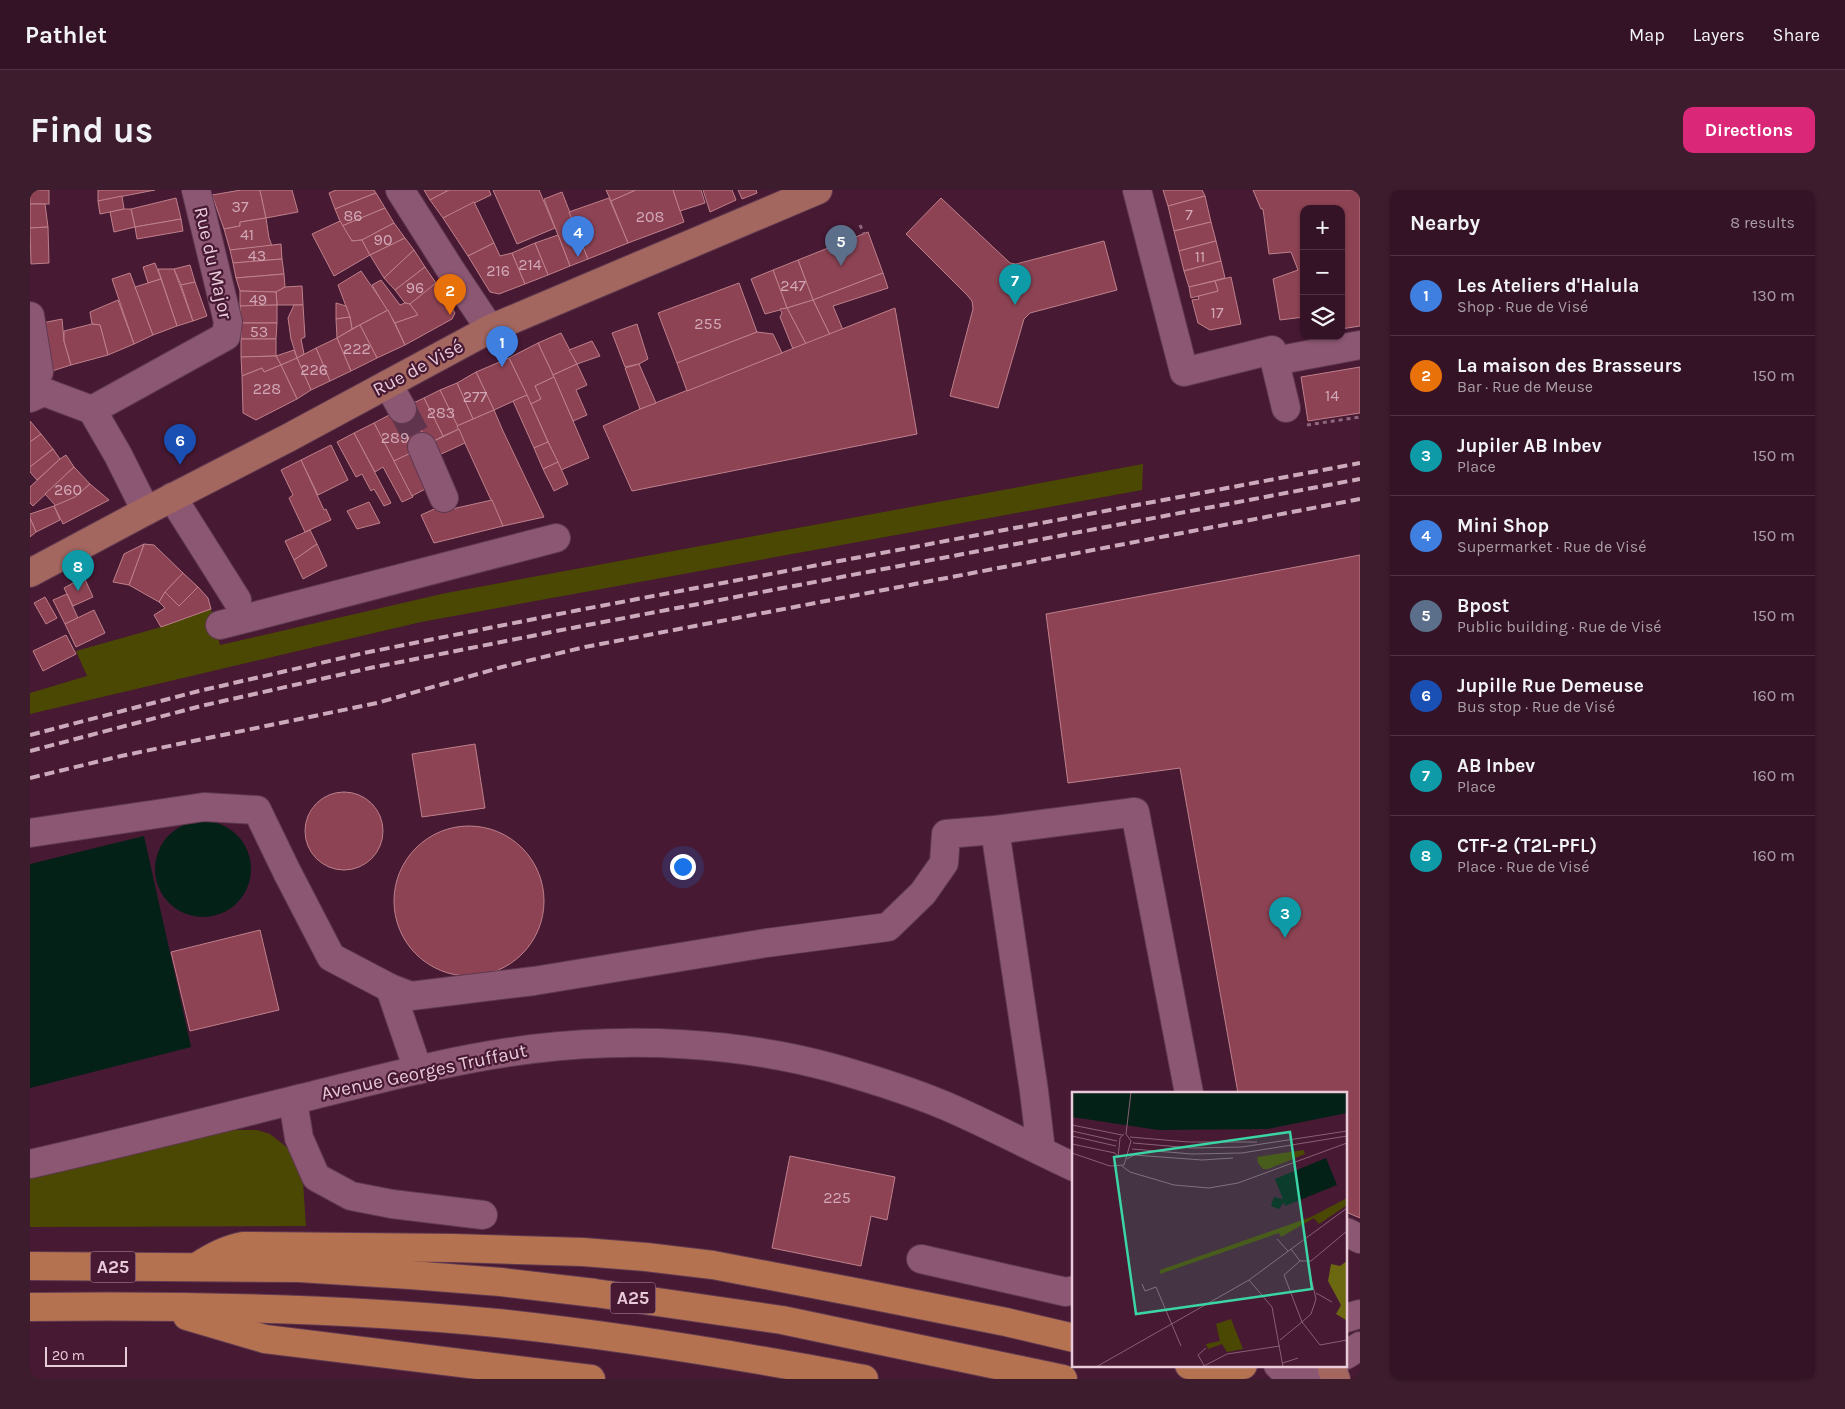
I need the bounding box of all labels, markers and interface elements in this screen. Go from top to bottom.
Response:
text: Pathlet [25,21,107,49]
text: Map [1629,24,1665,46]
text: Layers [1693,24,1745,46]
text: Share [1773,24,1820,46]
button: Directions [1683,107,1815,153]
text: Find us [30,110,153,151]
house number: 37 [232,197,249,216]
street label: Rue du Major [189,205,237,321]
house number: 7 [1185,205,1193,224]
map controls [1300,205,1345,340]
button: + [1300,205,1345,250]
house number: 86 [344,206,363,225]
house number: 208 [636,207,664,226]
text: Nearby [1410,211,1480,235]
text: 8 results [1730,213,1795,232]
pin: 4 [562,216,594,257]
house number: 41 [240,225,254,244]
pin: 5 [825,225,857,266]
house number: 90 [374,230,392,249]
house number: 43 [248,246,266,265]
house number: 11 [1195,247,1205,266]
button: − [1300,250,1345,295]
house number: 214 [518,255,542,274]
house number: 216 [486,261,510,280]
pin: 7 [999,264,1031,305]
pin: 2 [434,274,466,315]
text: Les Ateliers d'Halula [1457,275,1639,297]
house number: 247 [780,276,806,295]
house number: 96 [406,278,424,297]
text: 1 [1423,286,1429,305]
text: 130 m [1752,286,1795,305]
house number: 49 [249,290,267,309]
button: layers [1300,295,1345,340]
text: Shop · Rue de Visé [1457,297,1588,316]
house number: 17 [1211,303,1224,322]
house number: 255 [694,314,722,333]
house number: 53 [250,322,268,341]
pin: 1 [486,326,518,367]
street label: Rue de Visé [369,335,467,401]
house number: 222 [343,339,371,358]
text: La maison des Brasseurs [1457,355,1682,377]
house number: 226 [300,360,328,379]
text: 2 [1421,366,1431,385]
text: 150 m [1752,366,1795,385]
text: Bar · Rue de Meuse [1457,377,1593,396]
house number: 228 [253,379,281,398]
house number: 14 [1325,386,1339,405]
house number: 277 [463,387,488,406]
house number: 283 [427,403,455,422]
pin: 6 [164,424,196,465]
house number: 289 [381,428,409,447]
text: Jupiler AB Inbev [1457,435,1602,457]
text: 3 [1421,446,1431,465]
text: 150 m [1752,446,1795,465]
text: Place [1457,457,1496,476]
house number: 260 [54,480,82,499]
text: Mini Shop [1457,515,1549,537]
text: 4 [1421,526,1431,545]
text: 150 m [1752,526,1795,545]
text: Supermarket · Rue de Visé [1457,537,1646,556]
pin: 8 [62,550,94,591]
text: Bpost [1457,595,1509,617]
text: 5 [1421,606,1431,625]
text: 150 m [1752,606,1795,625]
text: Public building · Rue de Visé [1457,617,1662,636]
text: Jupille Rue Demeuse [1457,675,1644,697]
text: 6 [1421,686,1431,705]
text: 160 m [1752,686,1795,705]
text: Bus stop · Rue de Visé [1457,697,1615,716]
text: AB Inbev [1457,755,1535,777]
text: 7 [1422,766,1430,785]
text: 160 m [1752,766,1795,785]
text: Place [1457,777,1496,796]
text: CTF-2 (T2L-PFL) [1457,835,1597,857]
text: 8 [1421,846,1431,865]
text: 160 m [1752,846,1795,865]
your location [670,854,696,880]
text: Place · Rue de Visé [1457,857,1589,876]
pin: 3 [1269,897,1301,938]
street label: Avenue Georges Truffaut [319,1039,529,1105]
inset map [1072,1092,1348,1366]
house number: 225 [823,1188,851,1207]
road number: A25 [91,1252,136,1282]
road number: A25 [610,1282,656,1314]
scale bar [45,1344,128,1367]
text: 20 m [52,1347,85,1364]

